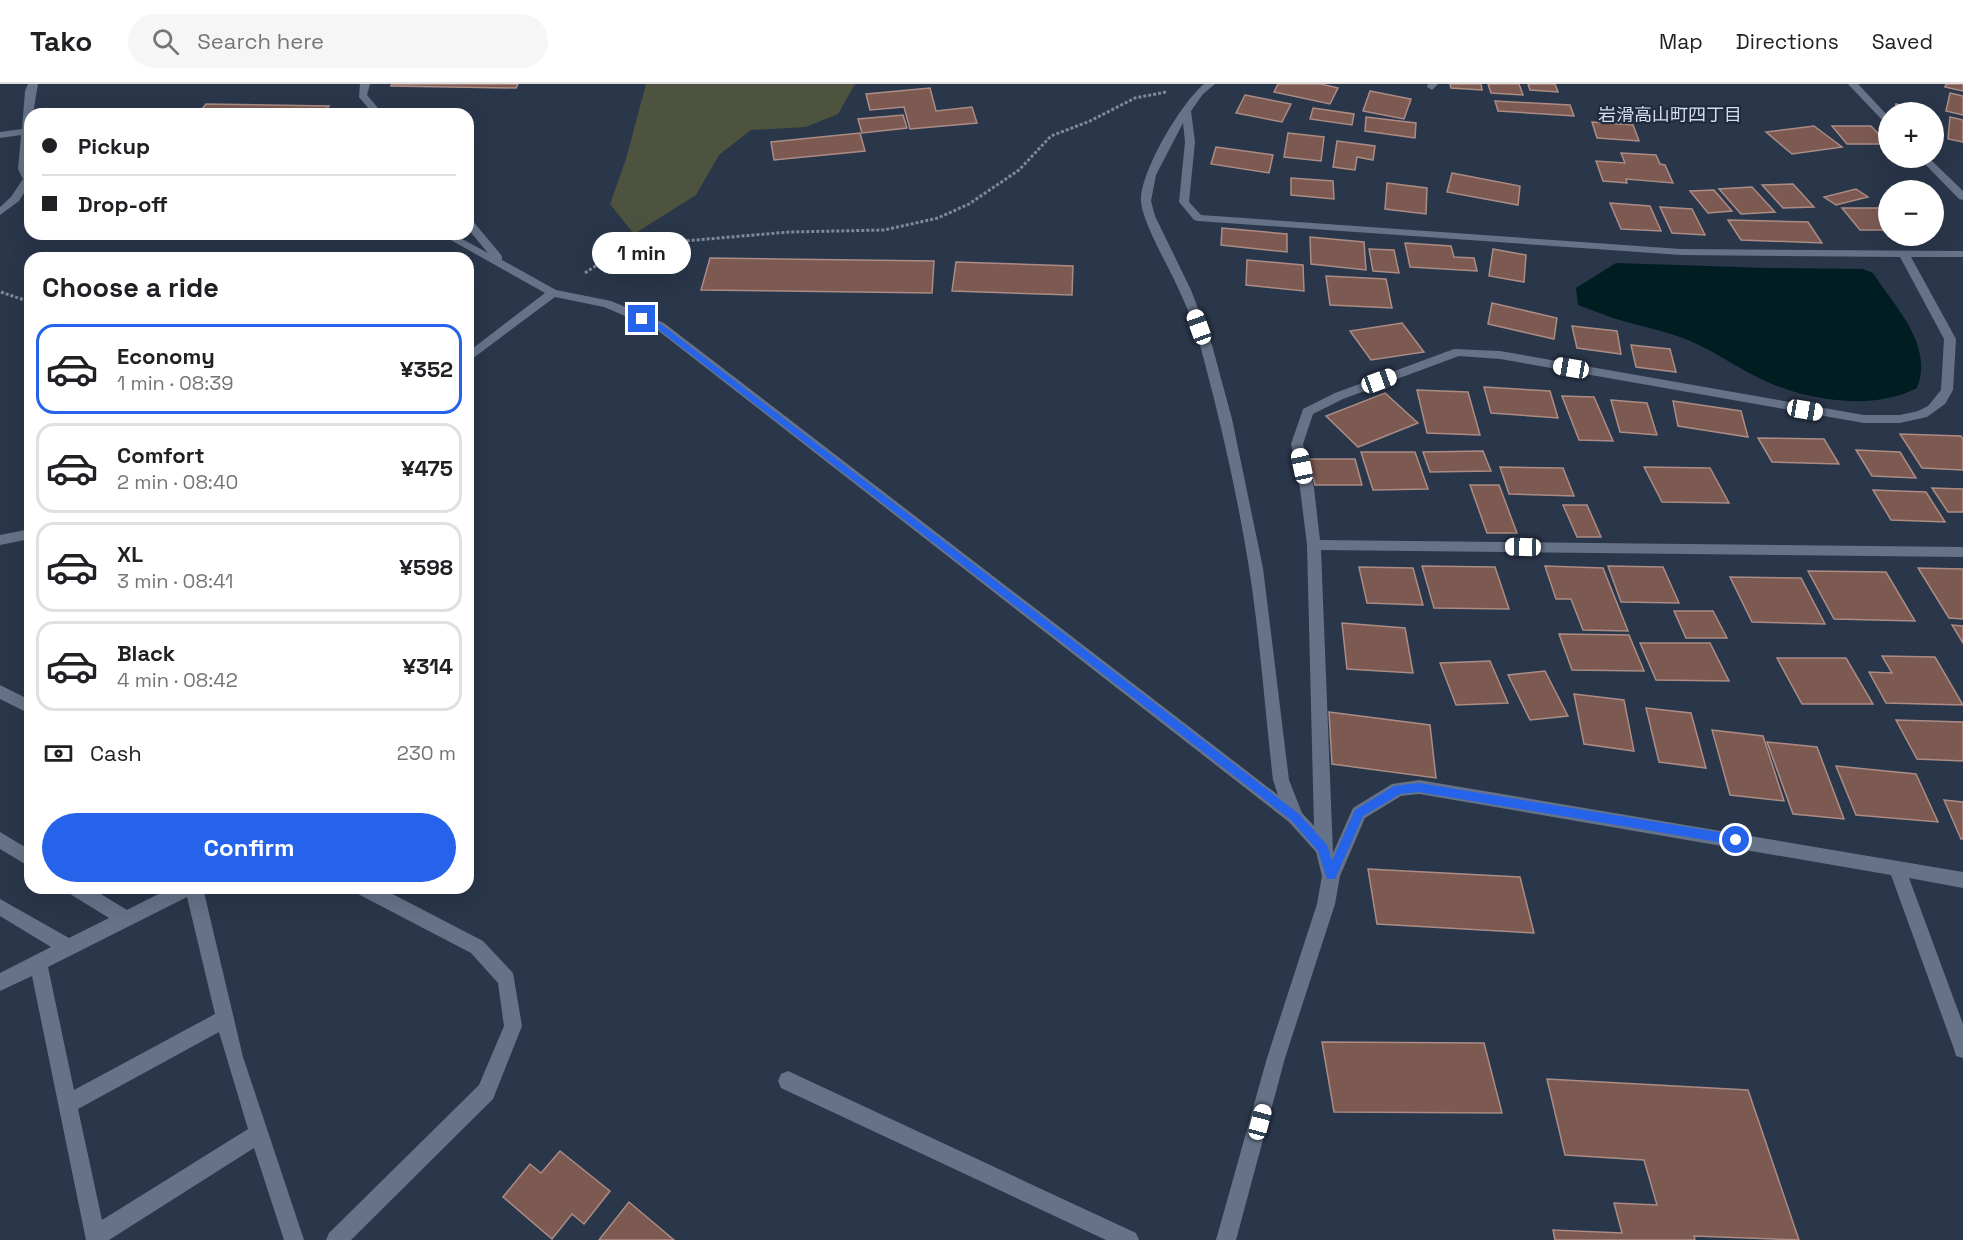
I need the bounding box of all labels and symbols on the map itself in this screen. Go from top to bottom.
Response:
district label: 岩滑高山町四丁目 [1598,103,1742,126]
callout: 1 min [592,232,692,274]
route end [628,305,655,332]
car [1184,307,1214,347]
car [1552,356,1590,380]
car [1359,366,1399,396]
car [1786,398,1824,422]
car [1289,447,1315,485]
car [1505,538,1541,556]
route start [1722,826,1749,853]
car [1247,1102,1273,1142]

